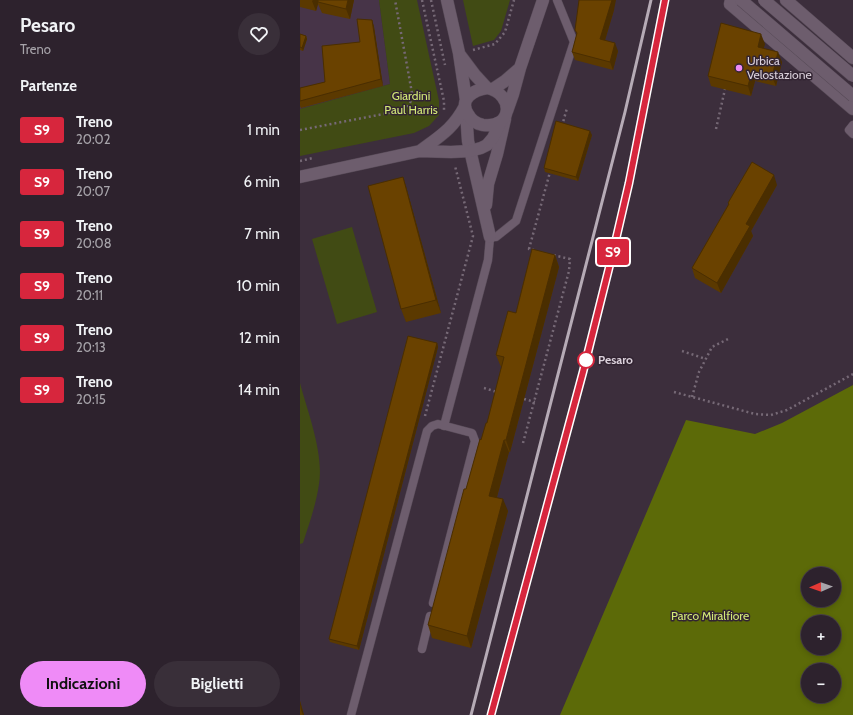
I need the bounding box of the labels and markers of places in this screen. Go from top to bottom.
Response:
place label: Urbica Velostazione [747,53,812,82]
marker: Urbica Velostazione [734,63,744,73]
marker: Pesaro [577,351,595,369]
place label: Pesaro [598,352,633,367]

